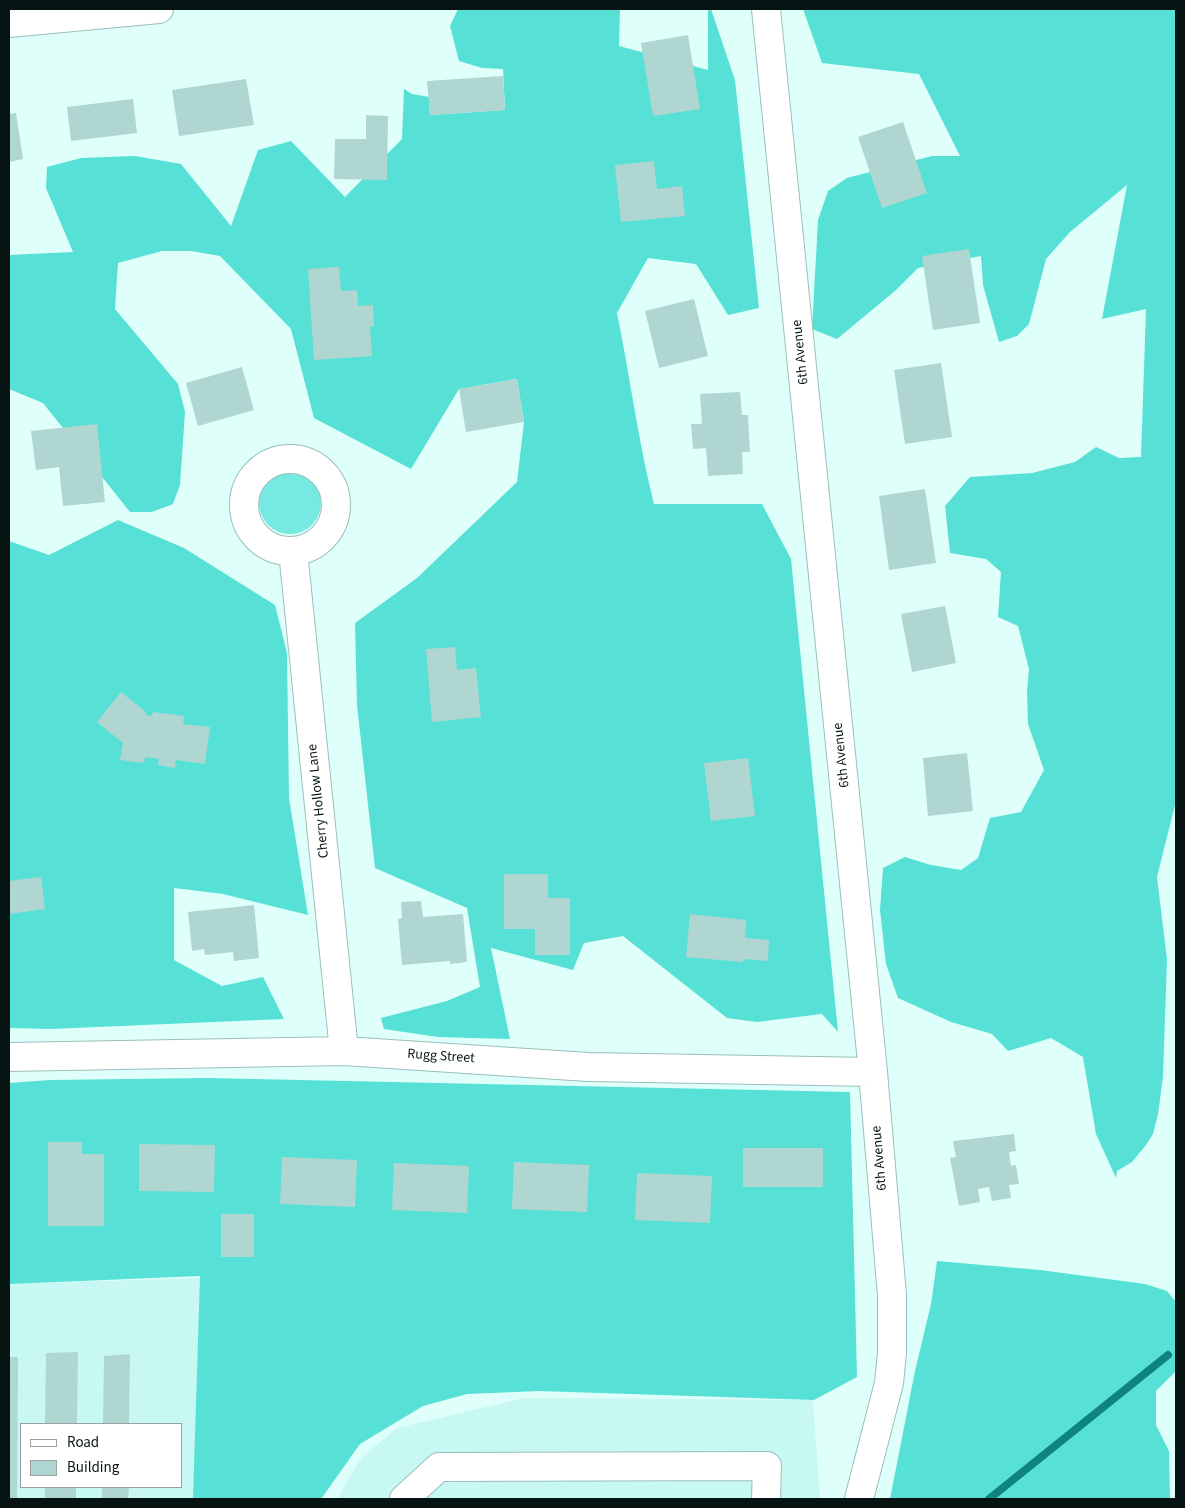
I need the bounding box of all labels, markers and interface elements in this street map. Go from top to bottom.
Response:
street label: 6th Avenue [789,319,813,385]
street label: 6th Avenue [830,722,854,788]
street label: Cherry Hollow Lane [305,743,333,859]
street label: Rugg Street [407,1046,475,1068]
street label: 6th Avenue [869,1125,891,1191]
legend [20,1423,182,1488]
text: Road [67,1432,99,1453]
text: Building [67,1457,119,1478]

